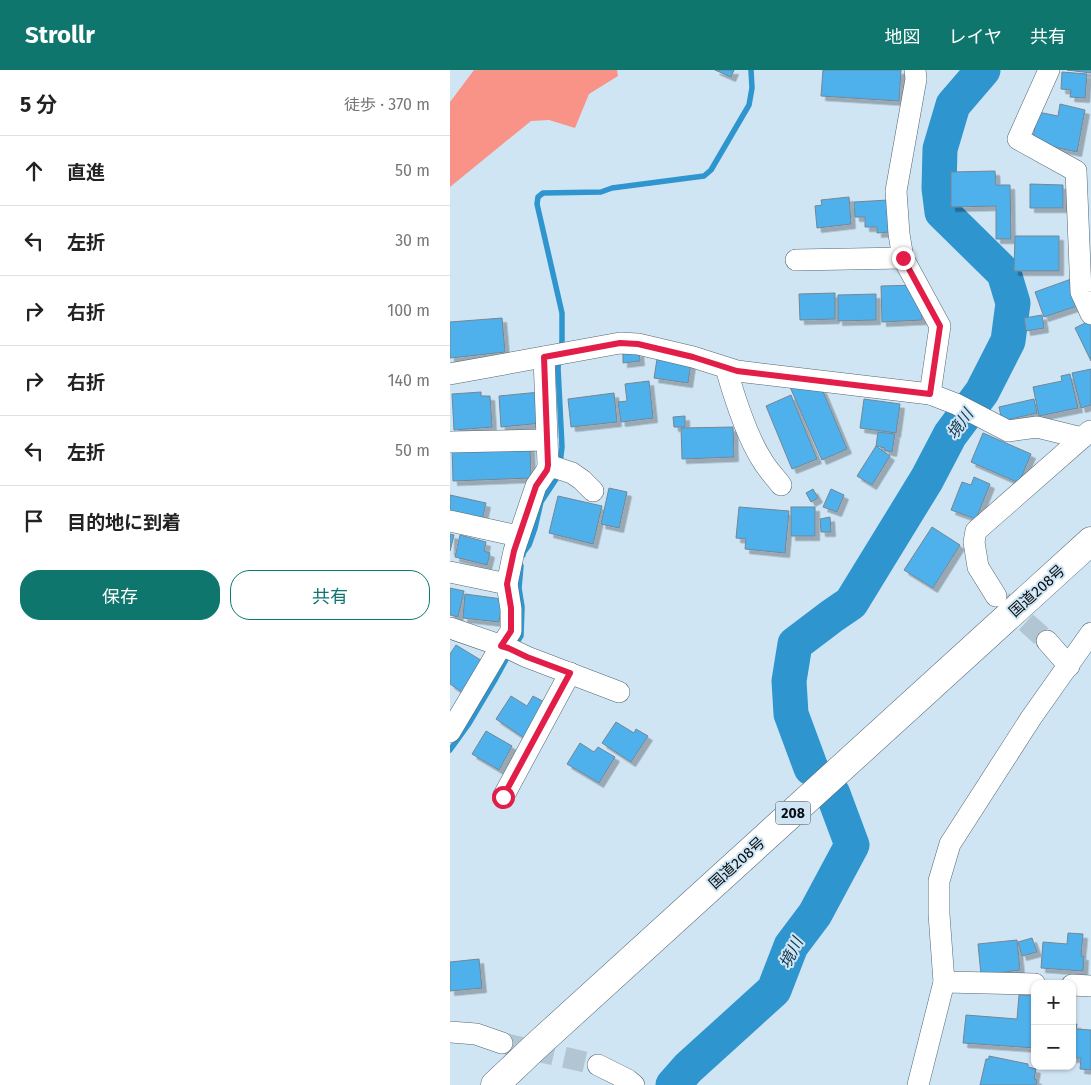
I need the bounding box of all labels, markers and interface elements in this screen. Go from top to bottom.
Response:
text: Strollr [25,21,95,49]
text: 地図 [885,26,921,48]
text: レイヤ [949,26,1002,48]
text: 共有 [1030,26,1066,48]
text: 5 分 [20,92,57,118]
text: 徒歩 · 370 m [344,95,430,114]
icon: ahead [20,157,48,185]
text: 直進 [67,161,105,184]
text: 50 m [395,161,430,180]
icon: left [20,227,48,255]
text: 左折 [67,231,105,254]
text: 30 m [395,231,430,250]
route end [892,247,915,270]
icon: right [20,297,48,325]
text: 右折 [67,301,105,324]
text: 100 m [387,301,430,320]
icon: right [20,367,48,395]
text: 右折 [67,371,105,394]
text: 140 m [388,371,430,390]
water label: 境川 [943,404,978,443]
icon: left [20,437,48,465]
text: 左折 [67,441,105,464]
text: 50 m [395,441,430,460]
icon: arrive [20,507,48,535]
text: 目的地に到着 [67,511,181,534]
street label: 国道208号 [1005,561,1069,621]
button: 保存 [20,570,220,620]
button: 共有 [230,570,430,620]
route start [492,786,515,809]
road number: 208 [776,801,810,824]
street label: 国道208号 [705,833,769,893]
water label: 境川 [775,933,808,972]
map controls [1031,980,1076,1070]
button: + [1031,980,1076,1025]
button: − [1031,1025,1076,1070]

